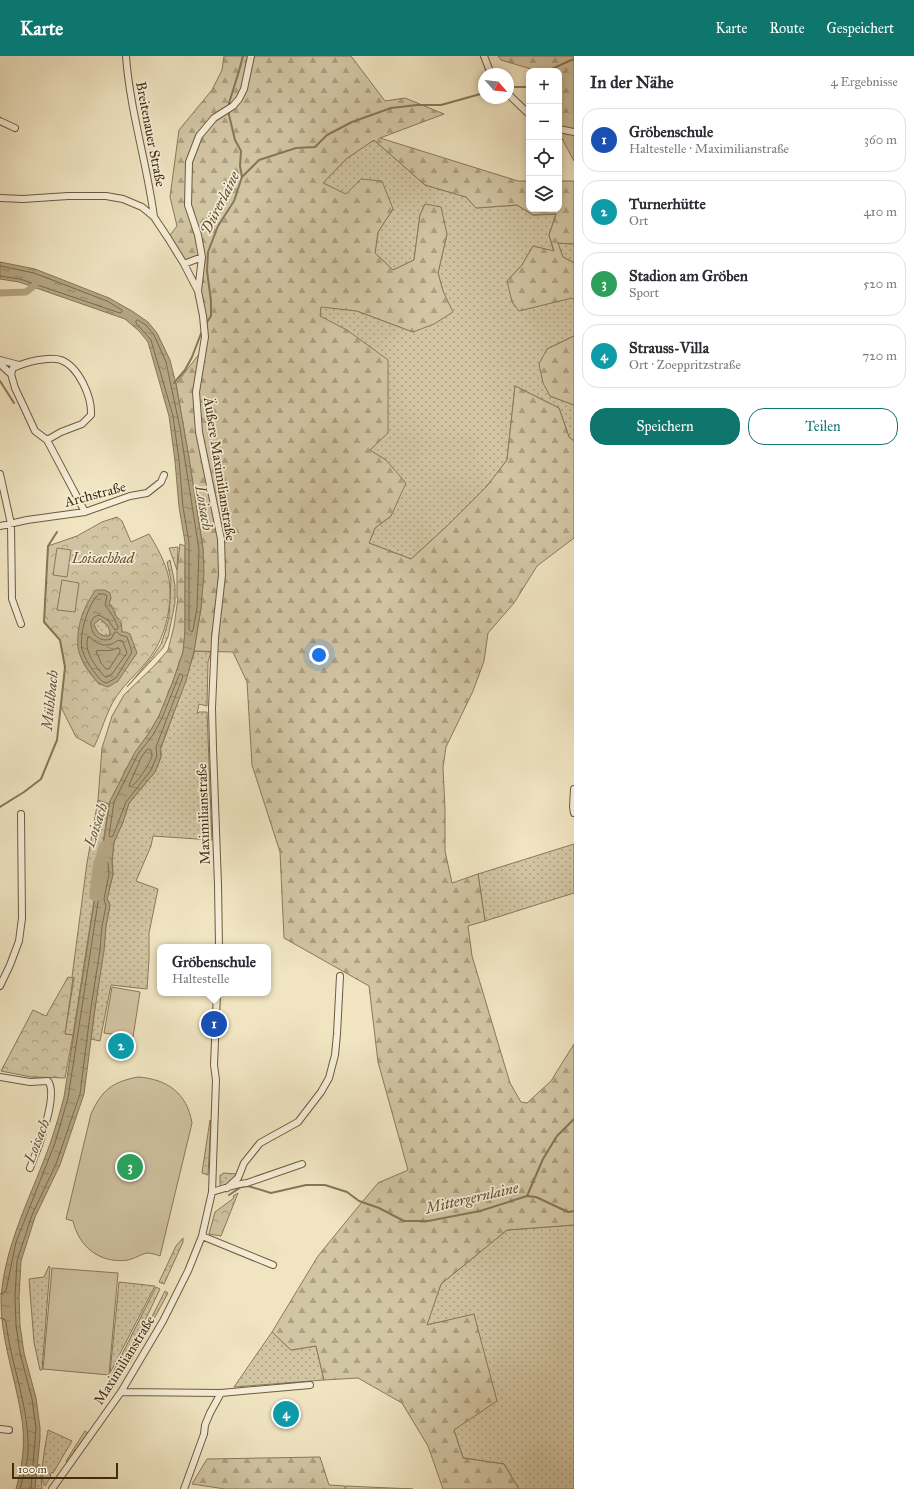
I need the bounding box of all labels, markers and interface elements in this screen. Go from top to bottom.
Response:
text: Karte [20,17,63,40]
text: Karte [715,20,747,37]
text: Route [769,20,805,37]
text: Gespeichert [827,20,894,37]
north arrow [478,68,514,104]
map controls [526,68,562,212]
button: + [526,68,562,104]
text: In der Nähe [590,72,674,93]
text: 4 Ergebnisse [831,74,898,90]
street label: Breitenauer Straße [132,80,169,188]
button: − [526,104,562,140]
text: Gröbenschule [629,123,713,141]
text: 1 [601,132,607,148]
text: 360 m [864,132,897,148]
button: locate [526,140,562,176]
text: Haltestelle · Maximilianstraße [629,141,789,157]
water label: Dürerlaine [197,168,244,237]
button: layers [526,176,562,212]
text: Turnerhütte [629,195,706,213]
text: 2 [601,204,607,220]
text: 410 m [863,204,897,220]
text: Ort [629,213,648,229]
text: Stadion am Gröben [629,267,748,285]
text: 3 [601,276,607,292]
text: 520 m [863,276,897,292]
text: Sport [629,285,659,301]
text: Strauss-Villa [629,339,709,357]
text: 4 [600,348,608,364]
text: 720 m [862,348,897,364]
text: Ort · Zoeppritzstraße [629,357,741,373]
street label: Äußere Maximilianstraße [200,395,240,542]
button: Speichern [590,408,740,445]
button: Teilen [748,408,898,445]
street label: Archstraße [62,478,128,511]
water label: Loisach [191,483,217,532]
park label: Loisachbad [71,550,136,567]
your location [309,645,329,665]
water label: Mühlbach [38,669,62,733]
street label: Maximilianstraße [193,763,214,865]
water label: Loisach [80,800,112,850]
popup [157,944,271,996]
text: Gröbenschule [172,953,256,971]
text: Haltestelle [172,971,229,987]
pin: 1 [201,1009,227,1039]
pin: 2 [108,1031,134,1061]
water label: Loisach [20,1116,54,1166]
pin: 3 [117,1152,143,1182]
water label: Mittergernlaine [422,1179,520,1218]
street label: Maximilianstraße [90,1313,159,1408]
pin: 4 [273,1399,299,1429]
scale bar [12,1461,118,1480]
text: 100 m [18,1463,47,1476]

